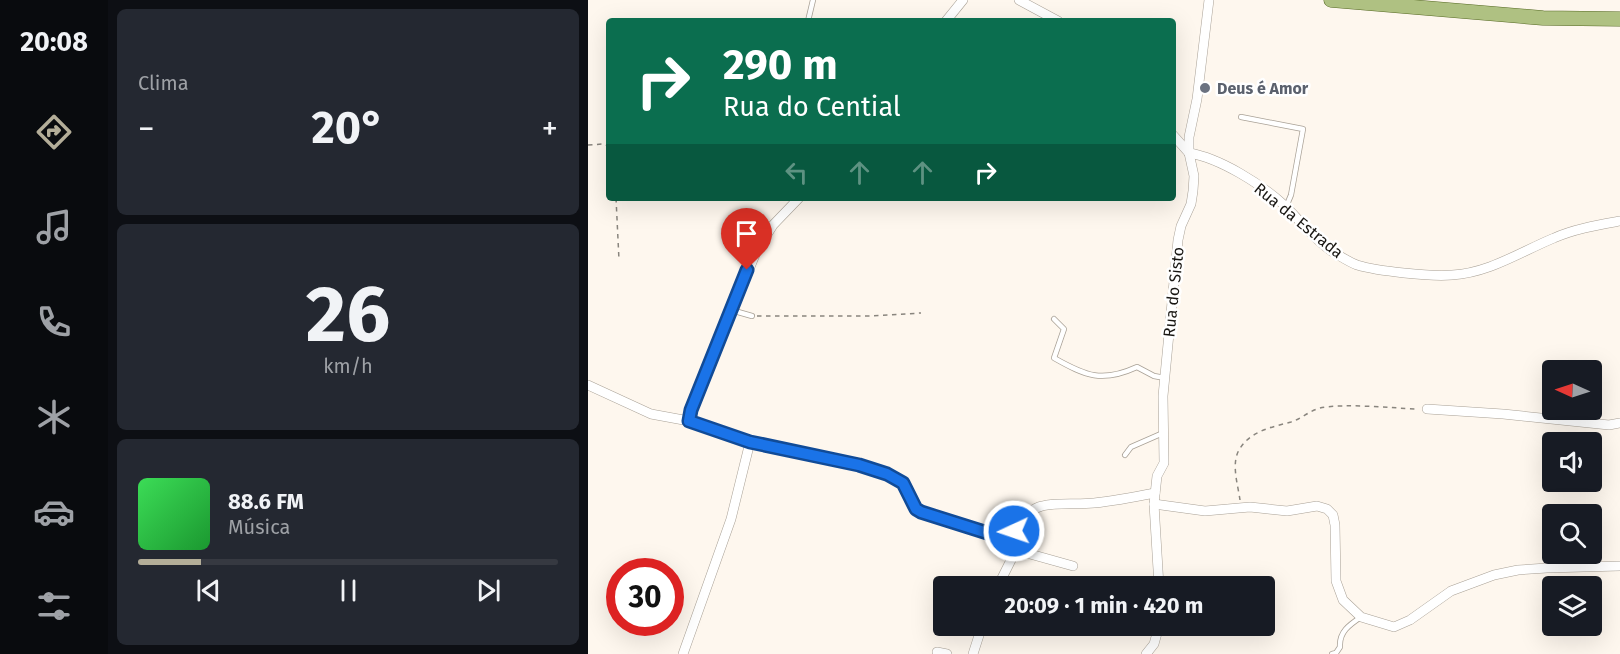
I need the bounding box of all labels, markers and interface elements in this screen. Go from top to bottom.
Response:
text: 20:08 [20,26,88,58]
text: 290 m [723,40,838,90]
icon: right [624,42,702,120]
text: Clima [138,71,189,95]
place label: Deus é Amor [1217,79,1309,98]
marker: Deus é Amor [1198,81,1212,95]
text: Rua do Cential [723,91,901,123]
text: 20° [311,101,385,155]
text: − [138,109,155,149]
text: + [542,109,558,149]
icon: directions [33,111,75,153]
icon: left [780,156,813,189]
icon: ahead [843,156,876,189]
icon: ahead [906,156,939,189]
icon: right [969,156,1002,189]
street label: Rua da Estrada [1250,179,1347,262]
icon: music [33,206,75,248]
pin [721,208,772,270]
icon: arrive [730,217,763,250]
street label: Rua do Sisto [1159,246,1188,338]
text: 26 [306,268,390,362]
icon: phone [33,301,75,343]
text: km/h [323,354,373,378]
north arrow [1542,360,1602,420]
map controls [1542,360,1602,636]
icon: climate [33,396,75,438]
button: sound [1542,432,1602,492]
text: 88.6 FM [228,488,304,515]
icon: car [33,491,75,533]
position arrow [982,499,1046,563]
button: search [1542,504,1602,564]
text: Música [228,515,290,539]
speed limit sign: 30 [606,558,684,636]
icon: previous [192,574,225,607]
icon: pause [332,574,365,607]
icon: next [472,574,505,607]
button: layers [1542,576,1602,636]
icon: filters [33,585,75,627]
text: 20:09 · 1 min · 420 m [1005,592,1203,619]

